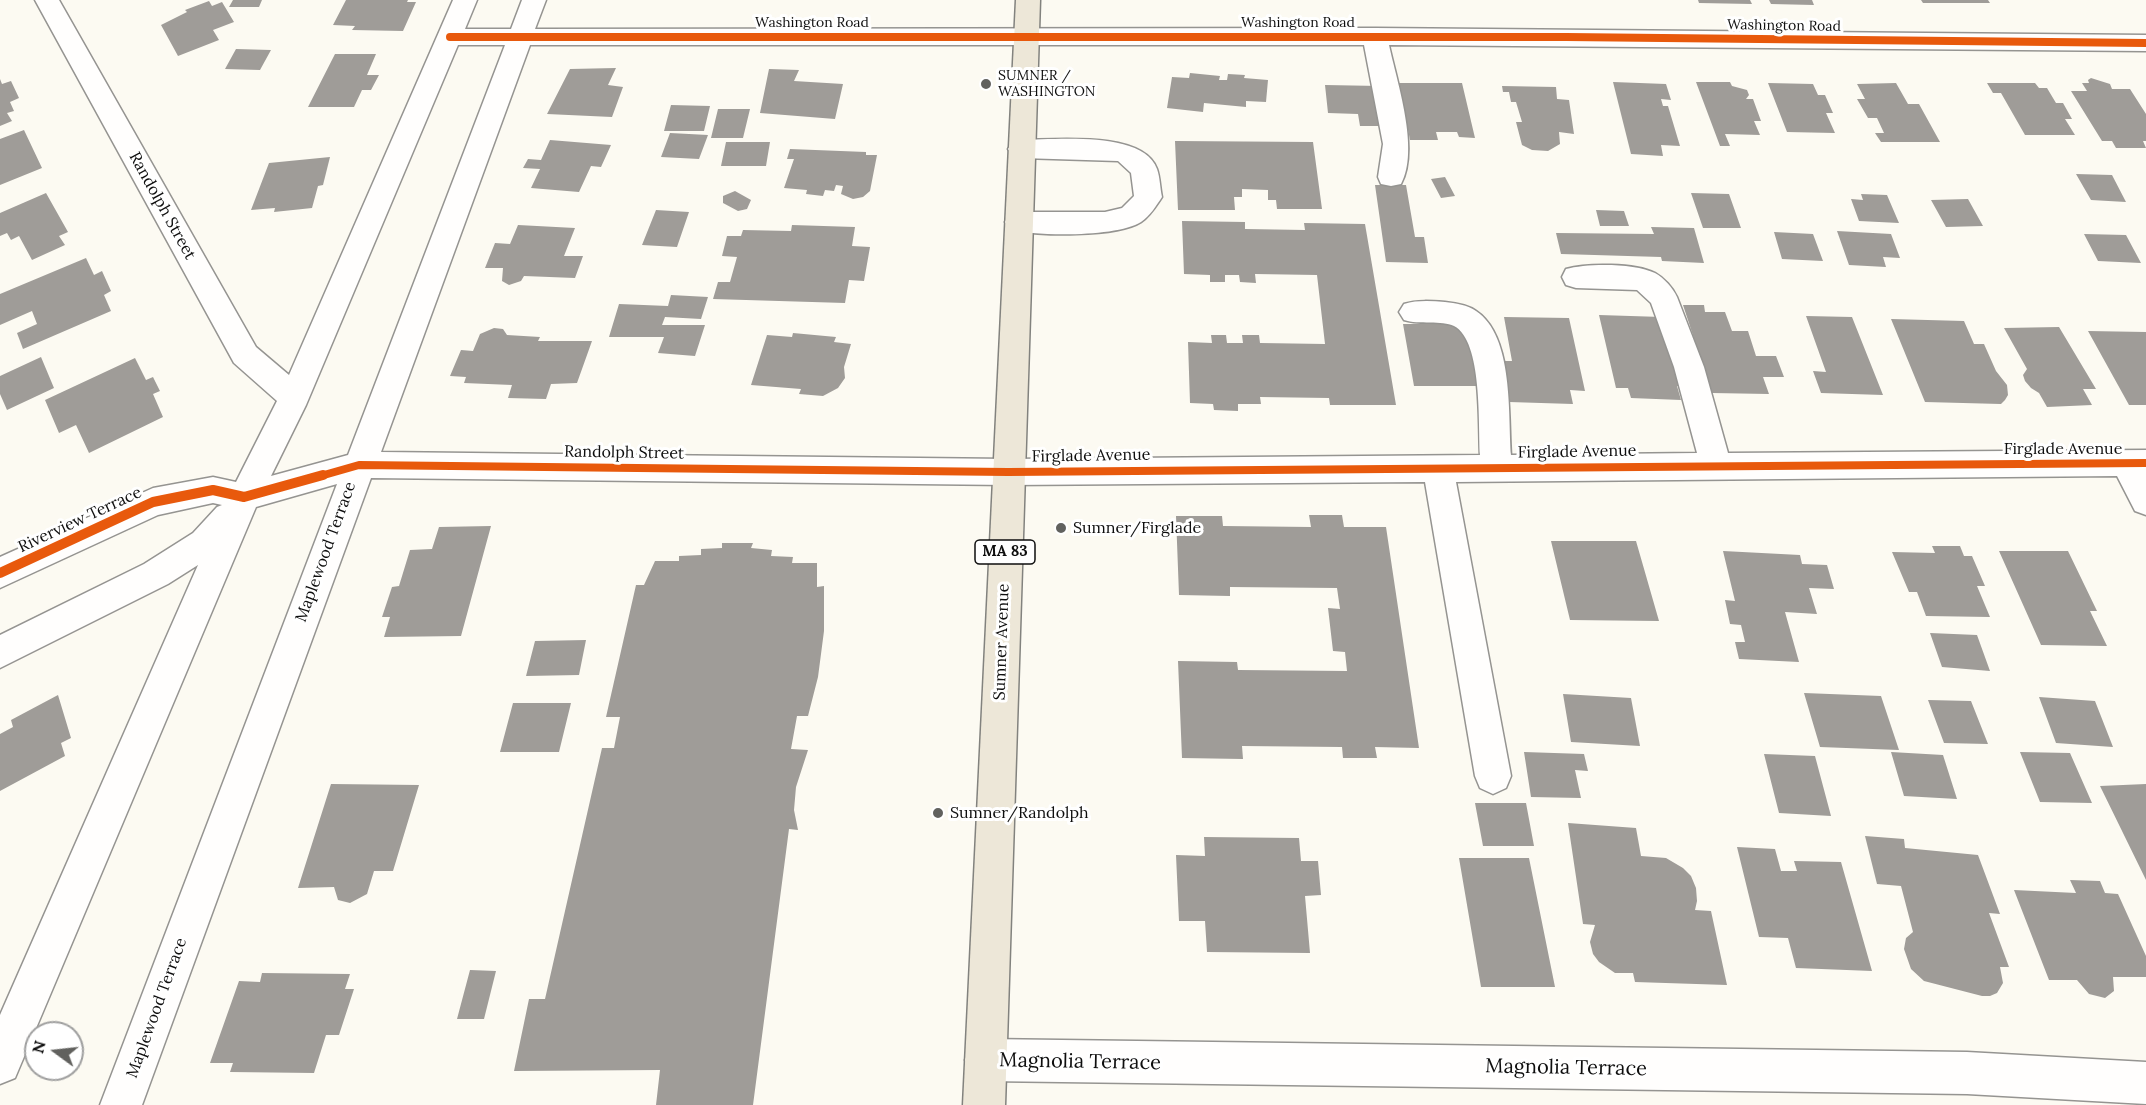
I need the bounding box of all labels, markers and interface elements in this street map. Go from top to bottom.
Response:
street label: Washington Road [755,15,869,31]
street label: Washington Road [1241,15,1355,31]
street label: Washington Road [1727,17,1841,35]
place label: SUMNER / WASHINGTON [998,68,1095,100]
marker: SUMNER / WASHINGTON [979,77,993,91]
street label: Randolph Street [125,149,199,263]
street label: Firglade Avenue [2004,439,2122,459]
street label: Firglade Avenue [1518,441,1636,463]
street label: Randolph Street [564,442,684,464]
street label: Firglade Avenue [1032,445,1150,467]
street label: Maplewood Terrace [292,479,360,625]
street label: Riverview Terrace [15,483,145,557]
place label: Sumner/Firglade [1073,518,1201,538]
marker: Sumner/Firglade [1054,521,1068,535]
road number: MA 83 [975,540,1035,564]
street label: Sumner Avenue [990,583,1014,701]
place label: Sumner/Randolph [950,803,1089,823]
marker: Sumner/Randolph [931,806,945,820]
street label: Maplewood Terrace [123,935,191,1081]
north arrow [24,1021,84,1081]
text: N [27,1038,50,1055]
street label: Magnolia Terrace [999,1049,1161,1075]
street label: Magnolia Terrace [1485,1055,1647,1081]

